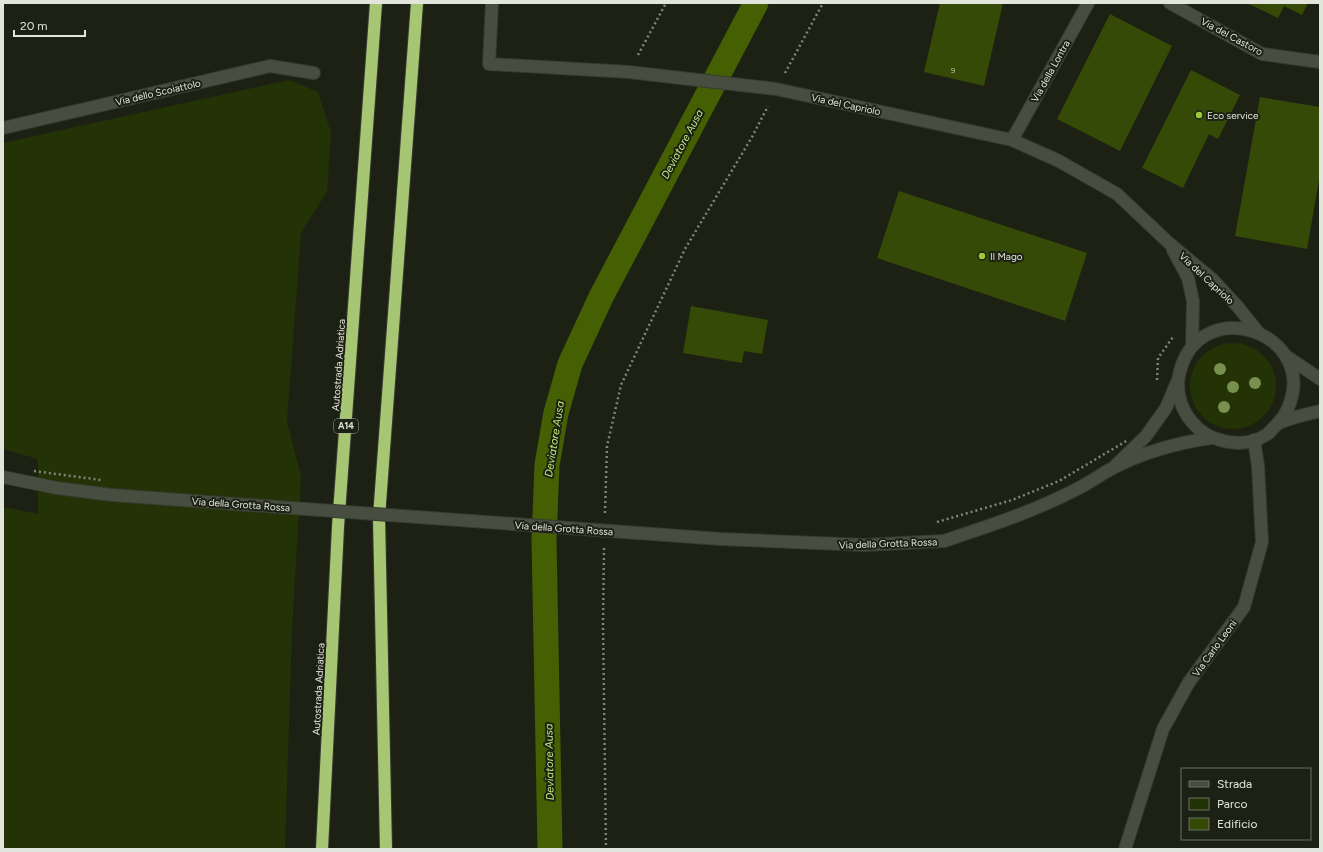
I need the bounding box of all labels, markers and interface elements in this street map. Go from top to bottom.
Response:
scale bar [14,12,85,38]
street label: Via del Castoro [1198,15,1265,58]
text: 20 m [20,19,48,33]
street label: Via della Lontra [1028,38,1073,105]
house number: 9 [951,65,956,75]
street label: Via dello Scoiattolo [114,76,202,109]
street label: Via del Capriolo [810,91,882,118]
water label: Deviatore Ausa [659,107,706,181]
place label: Eco service [1207,109,1259,122]
marker: Eco service [1194,110,1204,120]
place label: Il Mago [990,250,1023,263]
street label: Via del Capriolo [1176,250,1237,307]
marker: Il Mago [977,251,987,261]
street label: Autostrada Adriatica [329,319,348,411]
water label: Deviatore Ausa [542,400,567,478]
road number: A14 [334,419,358,433]
street label: Via della Grotta Rossa [191,495,291,514]
street label: Via della Grotta Rossa [514,519,614,538]
street label: Via della Grotta Rossa [839,535,937,552]
street label: Via Carlo Leoni [1189,617,1239,679]
street label: Autostrada Adriatica [310,643,327,735]
water label: Deviatore Ausa [542,723,557,800]
legend [1181,768,1311,840]
text: Strada [1217,777,1252,791]
text: Parco [1217,797,1247,811]
text: Edificio [1217,817,1257,831]

